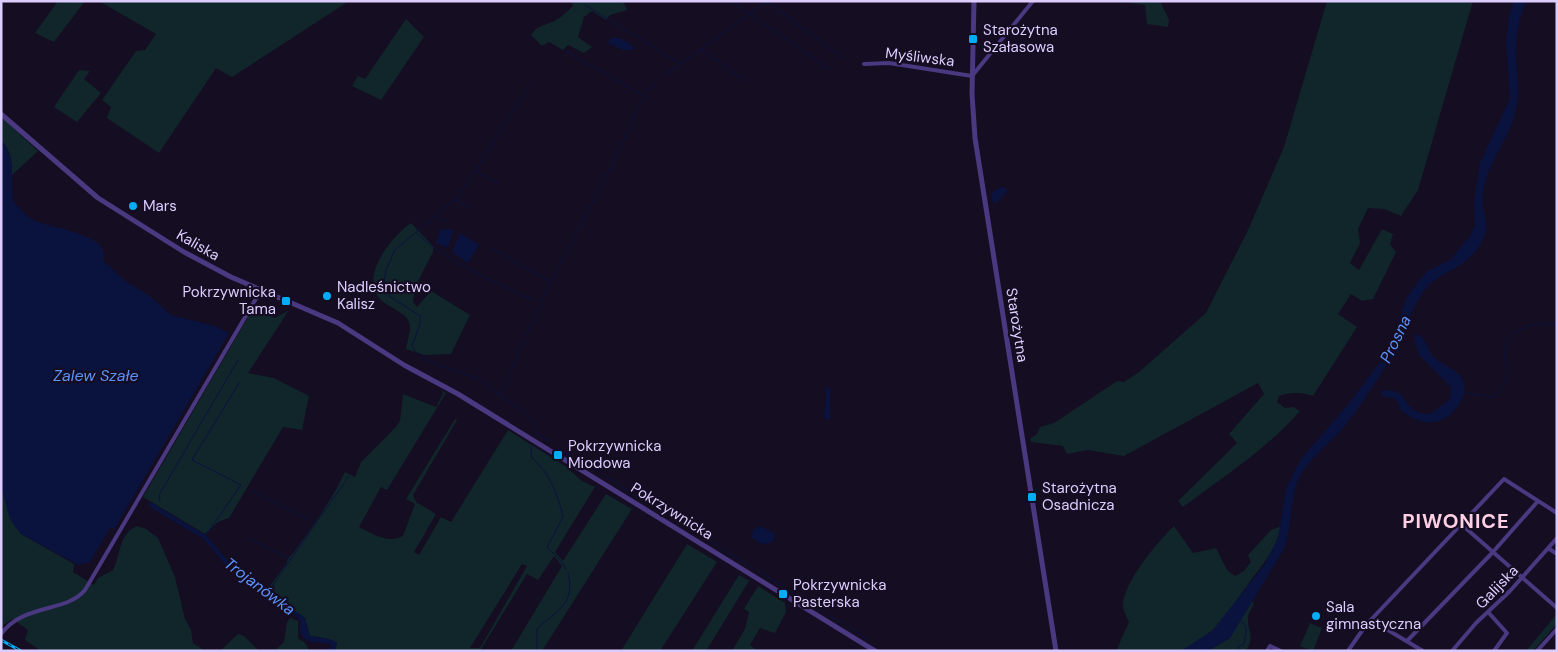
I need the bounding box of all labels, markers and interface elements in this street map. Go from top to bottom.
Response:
place label: Starożytna Szałasowa [983,20,1058,57]
marker: Starożytna Szałasowa [967,33,979,45]
street label: Myśliwska [884,43,956,71]
place label: Mars [143,196,177,216]
marker: Mars [127,200,139,212]
street label: Kaliska [173,225,223,265]
place label: Nadleśnictwo Kalisz [337,277,431,314]
place label: Pokrzywnicka Tama [183,282,276,319]
street label: Starożytna [1001,287,1033,363]
marker: Nadleśnictwo Kalisz [321,290,333,302]
marker: Pokrzywnicka Tama [280,295,292,307]
water label: Prosna [1375,312,1416,367]
water label: Zalew Szałe [53,365,139,386]
place label: Pokrzywnicka Miodowa [568,436,661,473]
marker: Pokrzywnicka Miodowa [552,449,564,461]
street label: Pokrzywnicka [627,478,717,544]
place label: Starożytna Osadnicza [1042,478,1117,515]
marker: Starożytna Osadnicza [1026,491,1038,503]
district label: PIWONICE [1402,508,1510,534]
water label: Trojanówka [220,553,300,620]
street label: Galijska [1471,561,1523,613]
place label: Pokrzywnicka Pasterska [793,575,886,612]
marker: Pokrzywnicka Pasterska [777,588,789,600]
place label: Sala gimnastyczna [1326,597,1421,634]
marker: Sala gimnastyczna [1310,610,1322,622]

